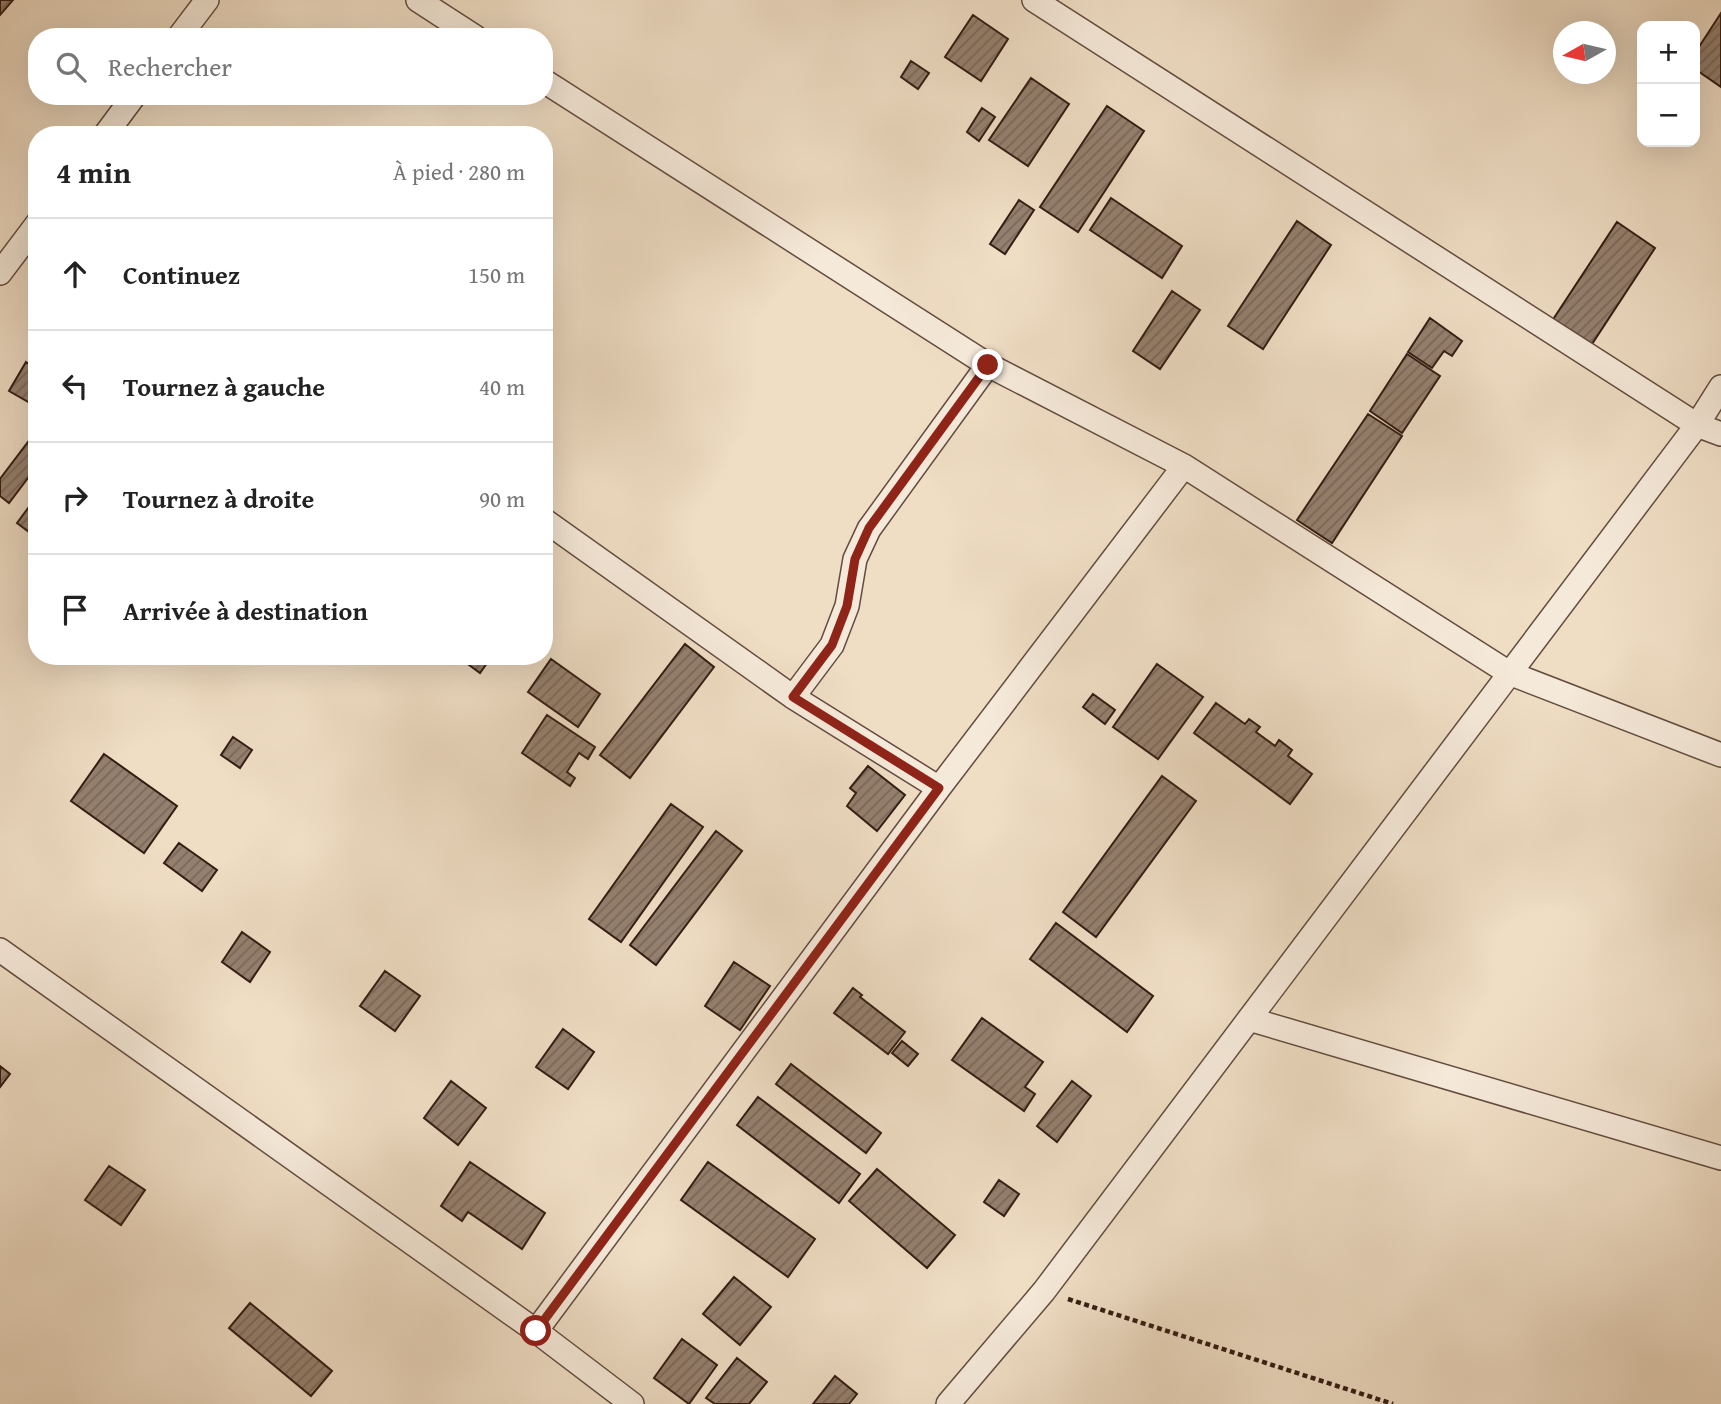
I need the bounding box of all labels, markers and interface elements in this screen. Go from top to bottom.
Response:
north arrow [1553,21,1616,84]
map controls [1637,21,1700,147]
button: + [1637,21,1700,84]
search box [28,28,553,105]
text: Rechercher [108,47,232,86]
icon: search [52,48,90,86]
button: − [1637,84,1700,147]
text: 4 min [56,150,131,194]
text: À pied · 280 m [393,155,525,188]
icon: ahead [56,255,94,293]
text: Continuez [123,255,240,294]
text: 150 m [468,258,525,291]
route end [972,349,1003,380]
icon: left [56,367,94,405]
text: Tournez à gauche [123,367,325,406]
text: 40 m [479,370,525,403]
icon: right [56,479,94,517]
text: Tournez à droite [123,479,314,518]
text: 90 m [479,482,525,515]
icon: arrive [56,591,94,629]
text: Arrivée à destination [123,591,368,630]
route start [520,1315,551,1346]

